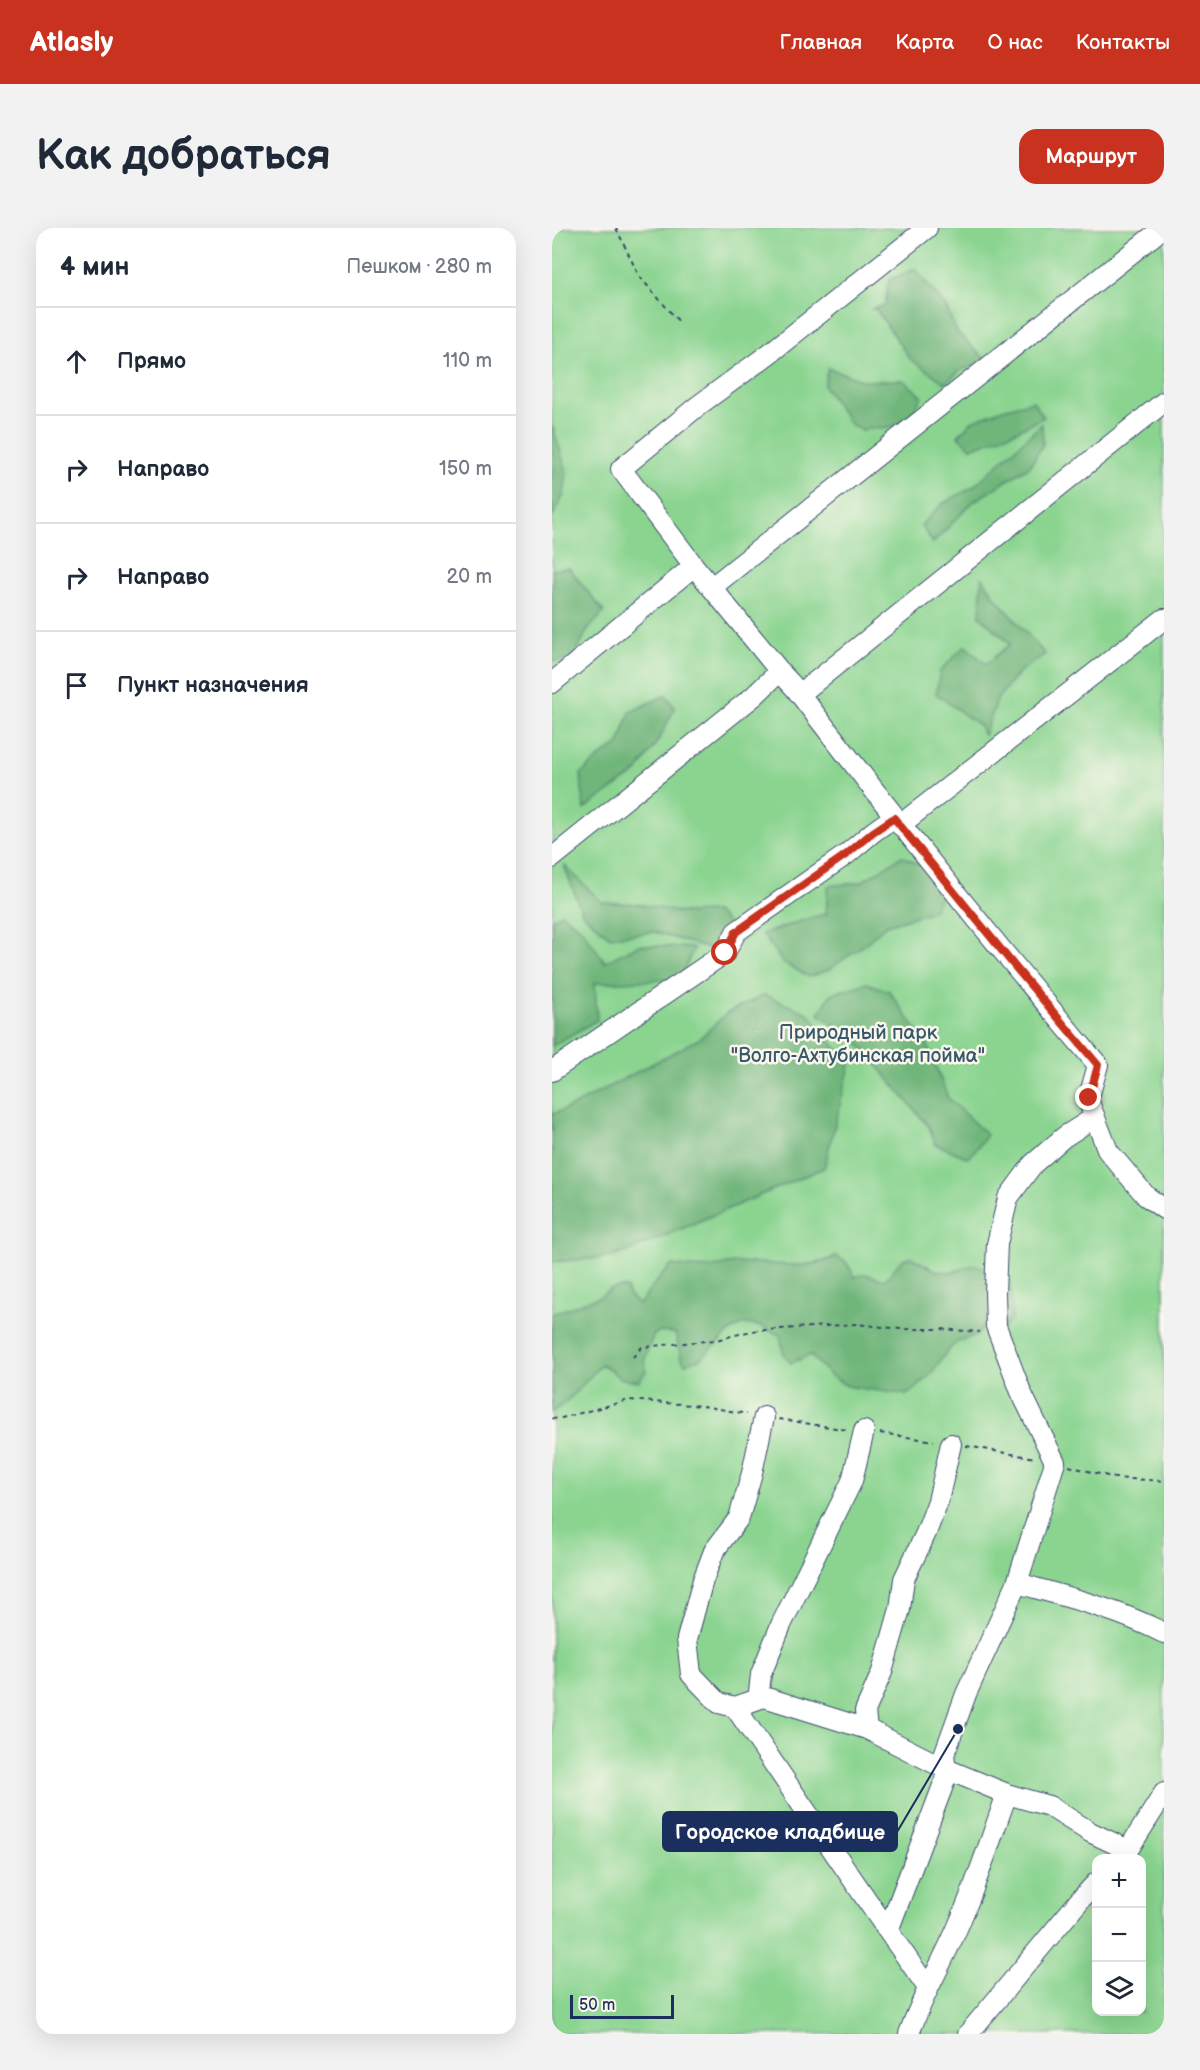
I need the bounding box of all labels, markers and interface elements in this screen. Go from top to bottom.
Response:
text: Atlasly [30,26,113,59]
text: Главная [779,30,862,55]
text: Карта [895,30,954,55]
text: О нас [987,30,1043,55]
text: Контакты [1076,30,1170,55]
button: Маршрут [1019,129,1164,184]
text: Как добраться [36,131,331,182]
text: 4 мин [60,252,129,283]
text: Пешком · 280 m [346,255,492,279]
icon: ahead [60,345,93,378]
text: Прямо [117,348,186,375]
text: 110 m [443,349,492,373]
icon: right [60,453,93,486]
text: Направо [117,456,209,483]
text: 150 m [439,457,492,481]
icon: right [60,561,93,594]
text: Направо [117,564,209,591]
text: 20 m [447,565,492,589]
icon: arrive [60,669,93,702]
text: Пункт назначения [117,672,309,699]
route start [711,939,737,965]
park label: Природный парк "Волго-Ахтубинская пойма" [731,1021,985,1068]
route end [1075,1084,1101,1110]
callout: Городское кладбище [663,1812,897,1851]
text: Городское кладбище [675,1820,886,1845]
map controls [1092,1854,1146,2016]
button: + [1092,1854,1146,1908]
button: − [1092,1908,1146,1962]
button: layers [1092,1962,1146,2016]
scale bar [570,1992,674,2020]
text: 50 m [579,1996,615,2015]

